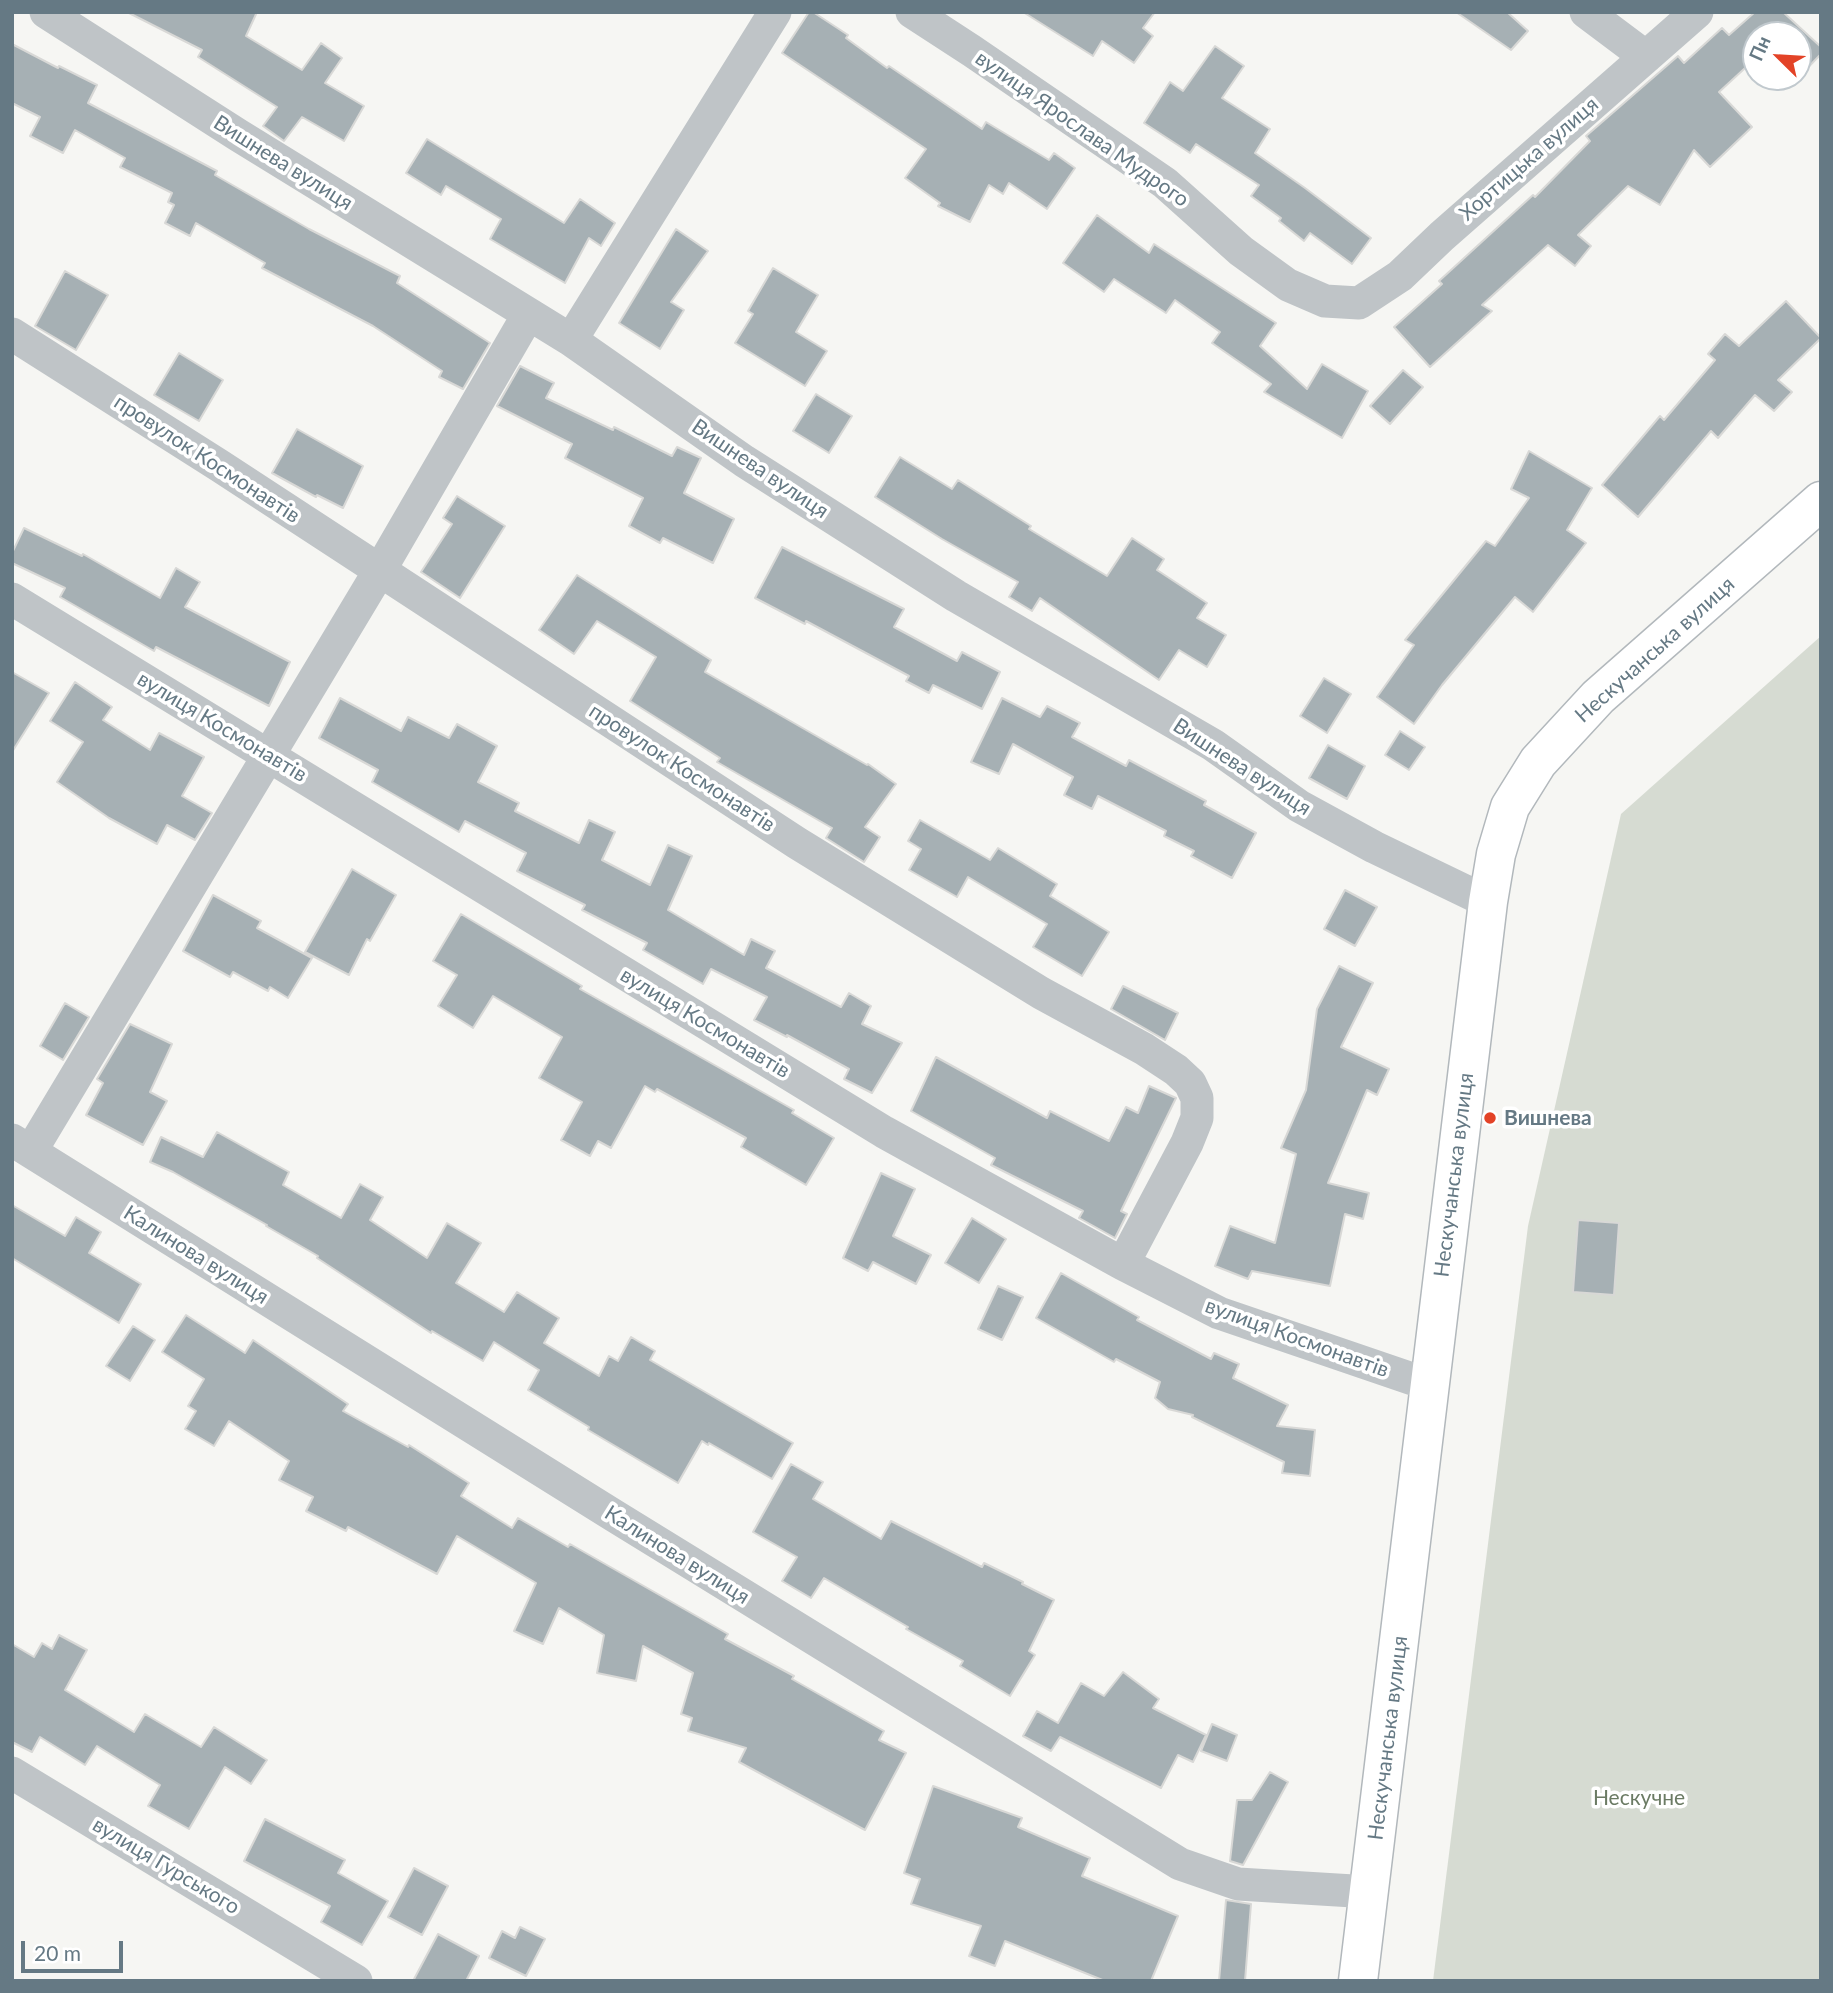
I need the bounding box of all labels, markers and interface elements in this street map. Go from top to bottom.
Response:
north arrow [1742,21,1812,91]
text: Пн [1744,32,1775,64]
street label: вулиця Ярослава Мудрого [970,46,1194,212]
street label: Хортицька вулиця [1454,92,1604,226]
street label: Вишнева вулиця [209,110,357,216]
street label: провулок Космонавтів [109,389,305,529]
street label: Вишнева вулиця [687,414,833,524]
street label: Нескучанська вулиця [1570,572,1740,728]
street label: вулиця Космонавтів [133,666,311,788]
street label: провулок Космонавтів [584,698,780,838]
street label: Вишнева вулиця [1168,713,1316,821]
street label: вулиця Космонавтів [616,962,794,1084]
street label: Нескучанська вулиця [1429,1071,1479,1279]
place label: Вишнева [1504,1105,1592,1131]
marker: Вишнева [1482,1110,1498,1126]
street label: Калинова вулиця [119,1200,273,1310]
street label: вулиця Космонавтів [1202,1293,1392,1383]
street label: Калинова вулиця [600,1500,754,1610]
street label: Нескучанська вулиця [1363,1634,1413,1842]
park label: Нескучне [1593,1785,1685,1811]
street label: вулиця Гурського [88,1812,244,1920]
scale bar [24,1926,126,1970]
text: 20 m [34,1940,81,1965]

